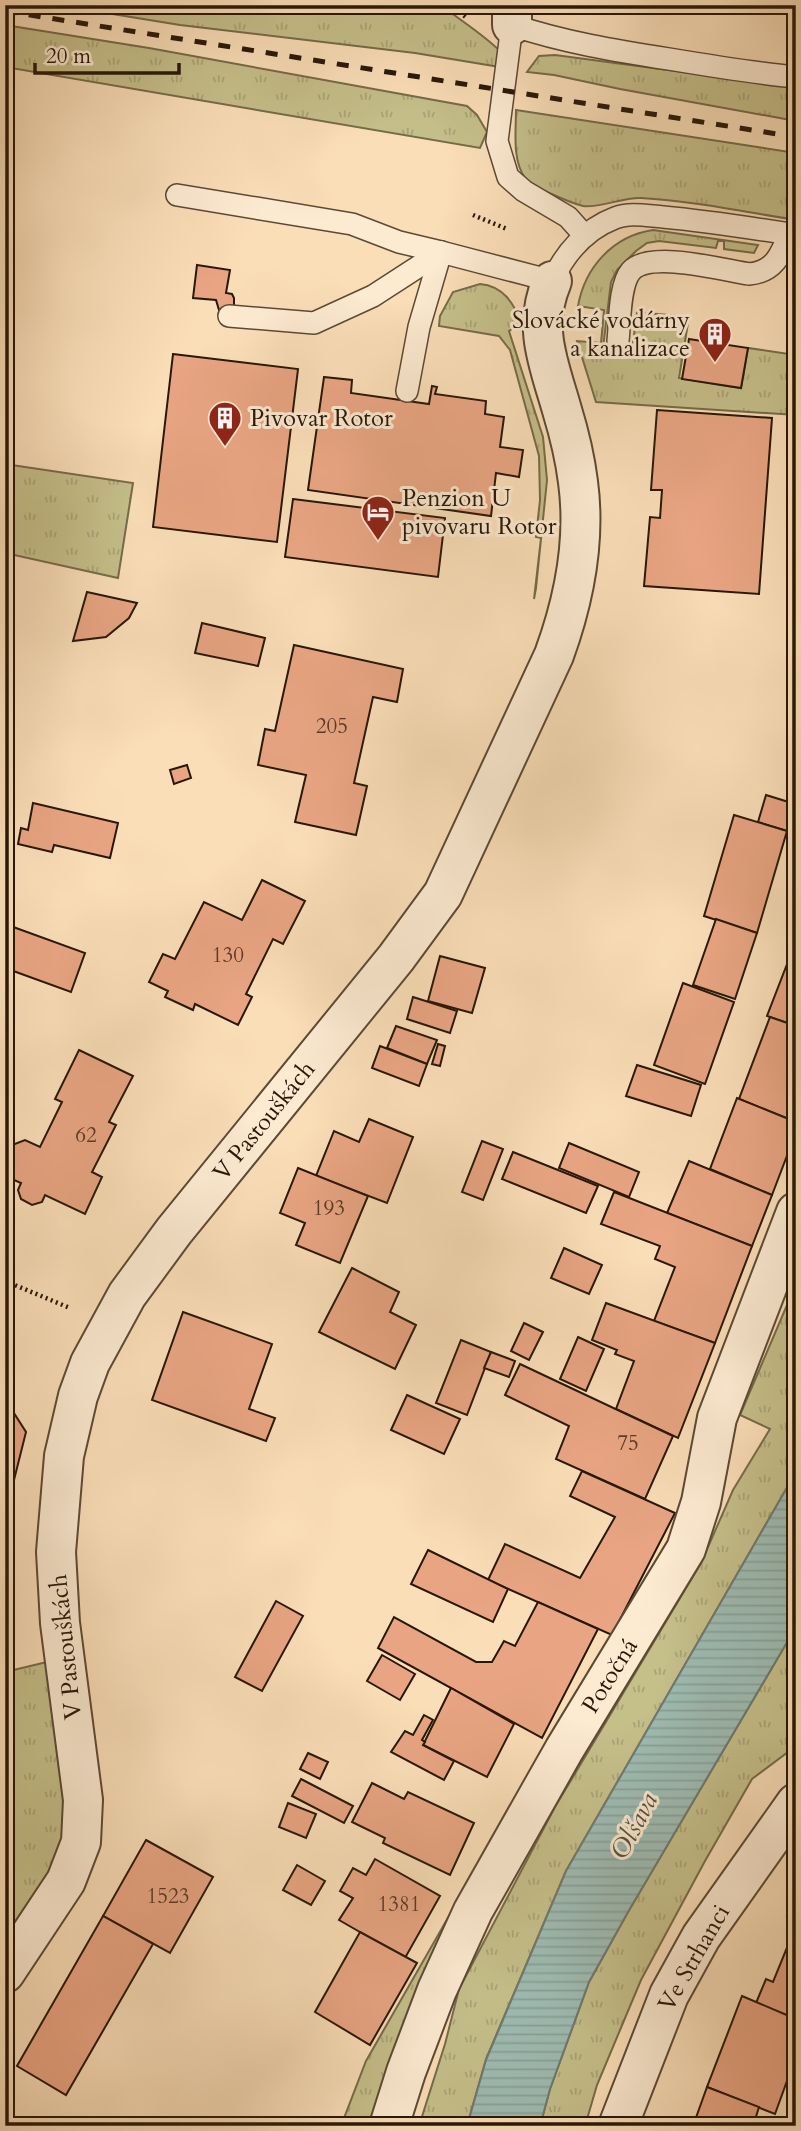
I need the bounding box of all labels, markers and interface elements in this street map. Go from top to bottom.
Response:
scale bar [35,32,178,76]
text: 20 m [46,42,91,71]
place label: Slovácké vodárny a kanalizace [512,304,690,365]
building icon: Slovácké vodárny a kanalizace [696,315,734,364]
building icon: Pivovar Rotor [206,399,244,448]
place label: Pivovar Rotor [250,402,393,435]
place label: Penzion U pivovaru Rotor [402,482,557,543]
hotel icon: Penzion U pivovaru Rotor [359,493,397,542]
house number: 205 [316,712,348,741]
house number: 130 [212,941,244,970]
street label: V Pastouškách [205,1054,323,1188]
house number: 62 [75,1121,97,1150]
house number: 193 [313,1194,345,1223]
house number: 75 [617,1429,639,1458]
street label: V Pastouškách [42,1573,90,1721]
street label: Potočná [574,1632,646,1720]
water label: Olšava [602,1786,666,1865]
house number: 1523 [146,1882,190,1911]
house number: 1381 [377,1890,421,1919]
street label: Ve Strhanci [650,1898,738,2017]

